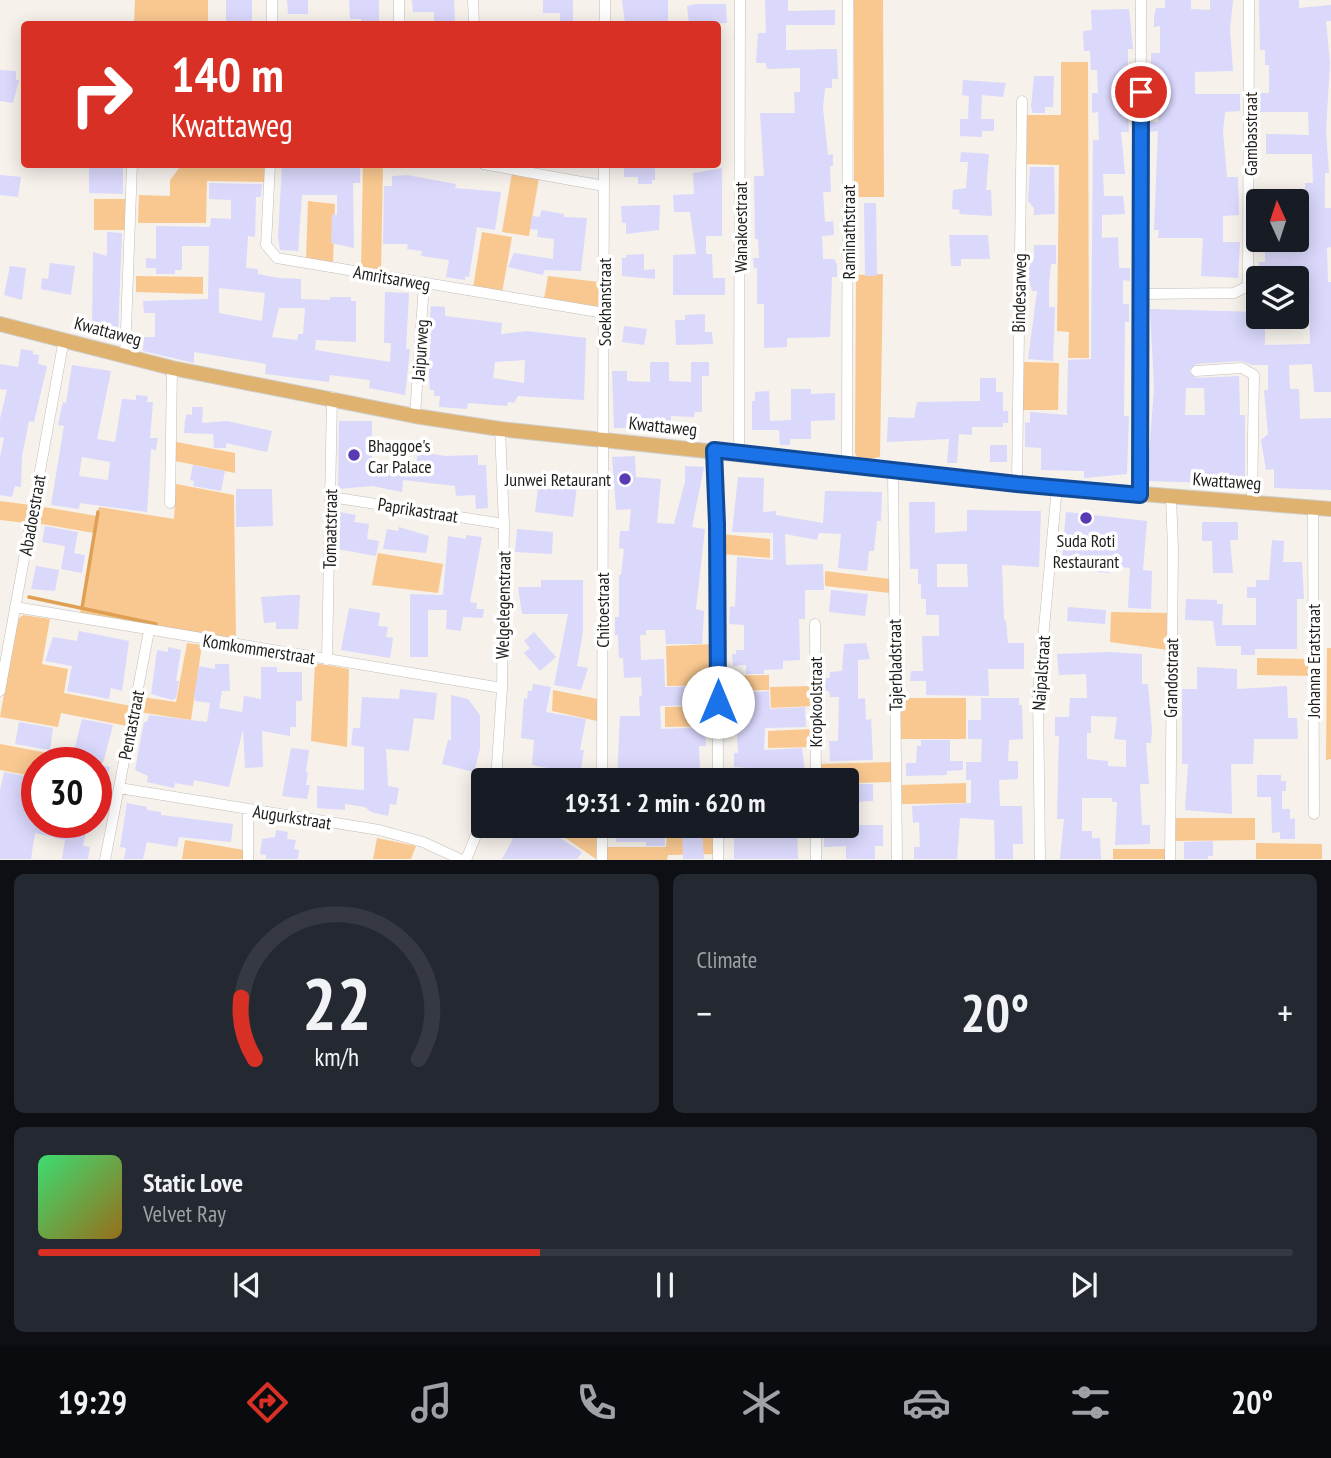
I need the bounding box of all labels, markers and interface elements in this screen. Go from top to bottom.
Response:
text: 140 m [171,42,284,106]
icon: right [56,49,147,140]
pin [1111,62,1171,122]
icon: arrive [1122,73,1160,111]
street label: Gambasstraat [1239,92,1262,176]
text: Kwattaweg [171,104,293,146]
street label: Wanakoestraat [729,181,752,273]
street label: Raminathstraat [837,185,860,279]
north arrow [1246,189,1309,252]
map controls [1246,189,1309,329]
street label: Bindesarweg [1007,253,1031,333]
street label: Soekhanstraat [593,258,616,346]
street label: Amritsarweg [352,260,432,296]
button: layers [1246,266,1309,329]
street label: Kwattaweg [72,311,144,351]
street label: Jaipurweg [406,318,434,382]
street label: Kwattaweg [628,411,698,441]
place label: Bhaggoe's Car Palace [368,434,432,478]
marker: Bhaggoe's Car Palace [346,447,362,463]
street label: Kwattaweg [1192,467,1262,495]
place label: Junwei Retaurant [504,468,611,491]
marker: Junwei Retaurant [617,471,633,487]
street label: Abadoestraat [14,473,50,557]
street label: Tomaatstraat [318,489,342,569]
street label: Paprikastraat [376,492,460,528]
marker: Suda Roti Restaurant [1078,510,1094,526]
place label: Suda Roti Restaurant [1053,529,1119,573]
street label: Welgelegenstraat [491,551,515,659]
street label: Chitoestraat [591,572,614,648]
street label: Johanna Eratstraat [1302,604,1325,719]
street label: Tajerbladstraat [883,619,907,711]
street label: Komkommerstraat [201,629,317,669]
street label: Naipalstraat [1027,635,1055,711]
street label: Grandostraat [1159,638,1183,718]
street label: Kropkoolstraat [804,657,827,747]
position arrow [681,665,755,739]
street label: Pentastraat [113,688,149,762]
speed limit sign: 30 [21,747,112,838]
text: 19:31 · 2 min · 620 m [565,786,765,819]
street label: Augurkstraat [251,799,333,835]
text: Climate [697,945,757,974]
text: 22 [301,956,371,1050]
text: 20° [960,979,1029,1046]
text: − [697,988,712,1037]
text: + [1277,988,1293,1037]
text: km/h [314,1041,358,1073]
text: Static Love [143,1166,243,1199]
text: Velvet Ray [143,1199,226,1228]
icon: previous [228,1266,266,1304]
icon: pause [646,1266,684,1304]
icon: next [1065,1266,1103,1304]
icon: directions [243,1378,292,1427]
icon: music [407,1378,456,1427]
icon: phone [572,1378,621,1427]
icon: climate [737,1378,786,1427]
icon: car [902,1378,951,1427]
icon: filters [1066,1378,1115,1427]
text: 19:29 [58,1381,127,1423]
text: 20° [1231,1381,1273,1423]

